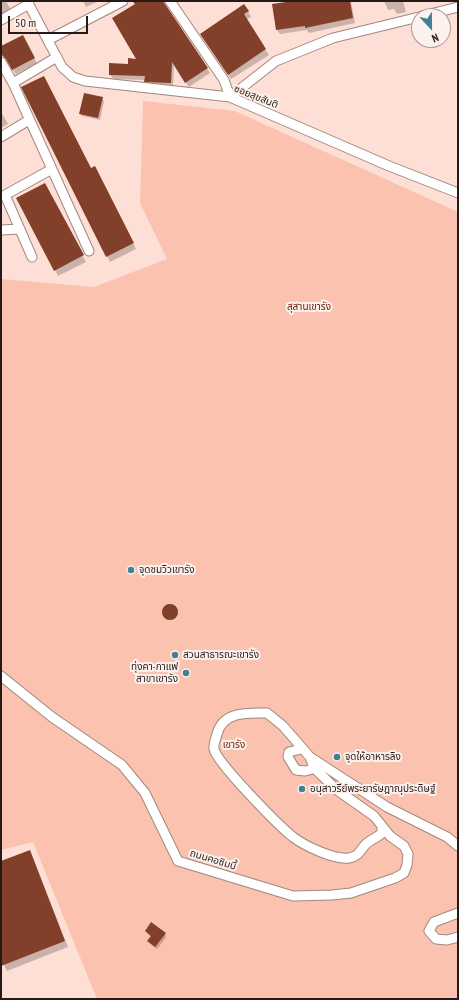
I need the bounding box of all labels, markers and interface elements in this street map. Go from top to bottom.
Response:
scale bar [10,8,90,34]
north arrow [411,8,451,48]
text: 50 m [15,15,36,30]
text: N [430,31,441,46]
street label: ซอยสุขสันติ [232,83,280,111]
park label: สุสานเขารัง [287,301,331,313]
place label: จุดชมวิวเขารัง [139,564,195,576]
marker: จุดชมวิวเขารัง [126,565,136,575]
place label: สวนสาธารณะเขารัง [183,649,259,661]
marker: สวนสาธารณะเขารัง [170,650,180,660]
place label: ทุ่งคา-กาแฟ สาขาเขารัง [131,661,178,684]
marker: ทุ่งคา-กาแฟ สาขาเขารัง [181,668,191,678]
park label: เขารัง [223,739,245,751]
place label: จุดให้อาหารลิง [345,751,401,763]
marker: จุดให้อาหารลิง [332,752,342,762]
place label: อนุสาวรีย์พระยารัษฎาณุประดิษฐ์ [310,783,435,795]
marker: อนุสาวรีย์พระยารัษฎาณุประดิษฐ์ [297,784,307,794]
street label: ถนนคอซิมบี้ [188,847,238,873]

